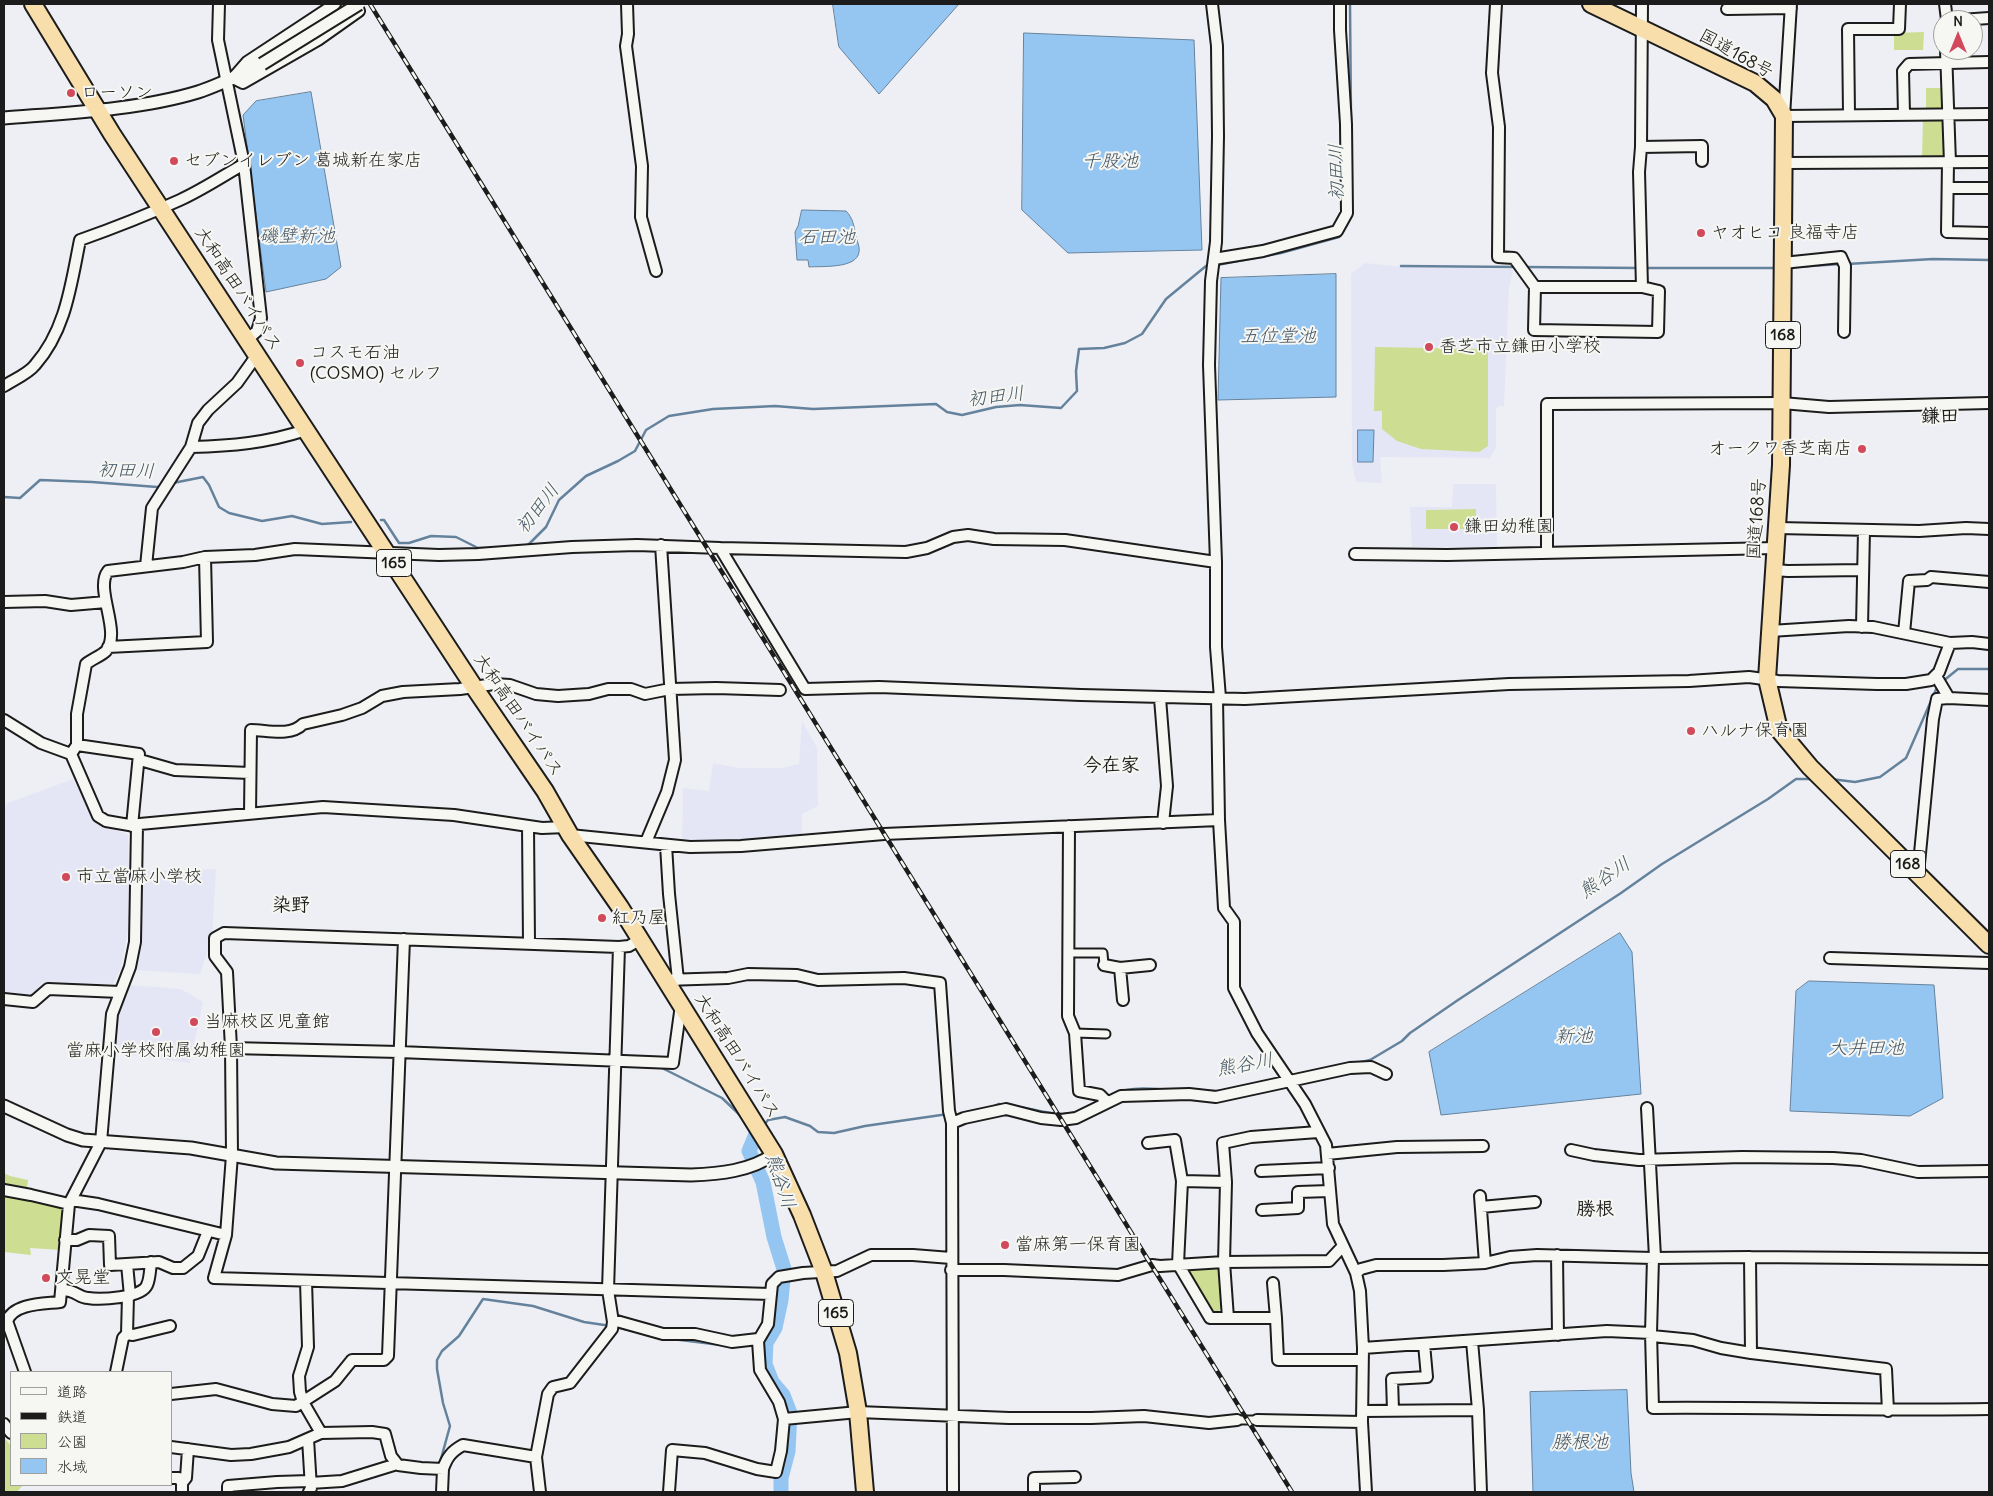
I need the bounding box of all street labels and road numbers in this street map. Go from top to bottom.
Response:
street label: 国道168号 [1695,25,1777,83]
street label: 大和高田バイパス [190,223,286,355]
road number: 168 [1766,322,1800,348]
street label: 国道168号 [1743,477,1771,561]
road number: 165 [376,550,412,576]
street label: 大和高田バイパス [469,649,567,781]
road number: 168 [1890,851,1926,878]
street label: 大和高田バイパス [690,989,784,1123]
road number: 165 [818,1300,854,1326]

